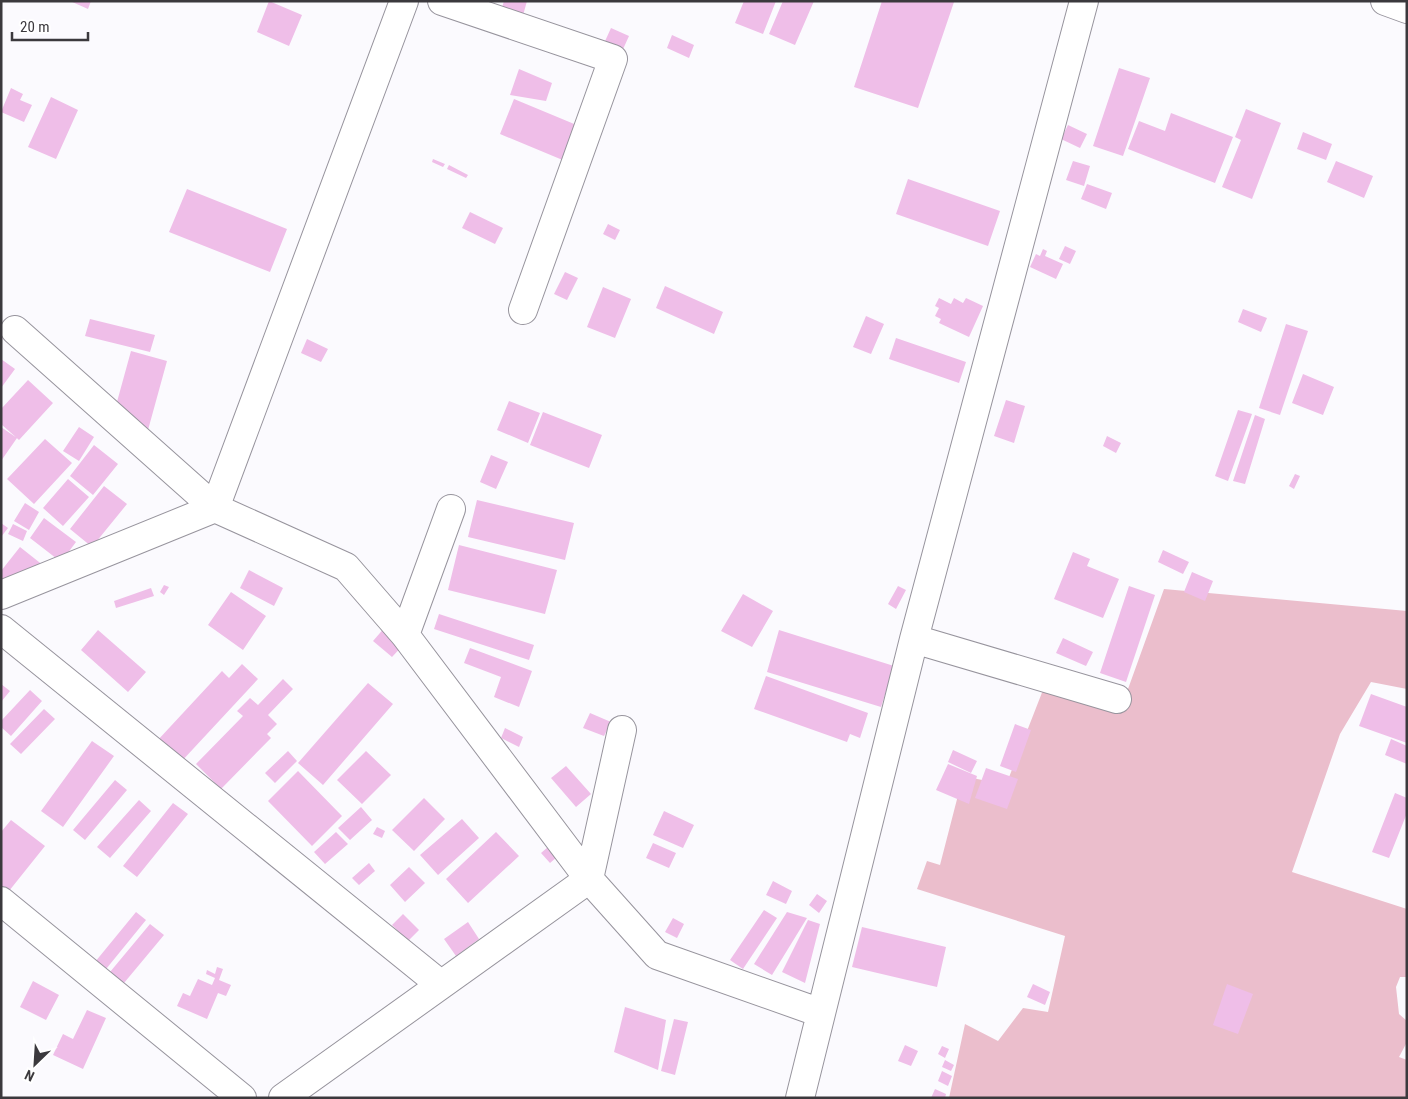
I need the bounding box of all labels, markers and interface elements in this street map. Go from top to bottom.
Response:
scale bar [12,10,89,42]
text: 20 m [20,18,50,36]
north arrow [10,1039,60,1089]
text: N [22,1067,37,1085]

